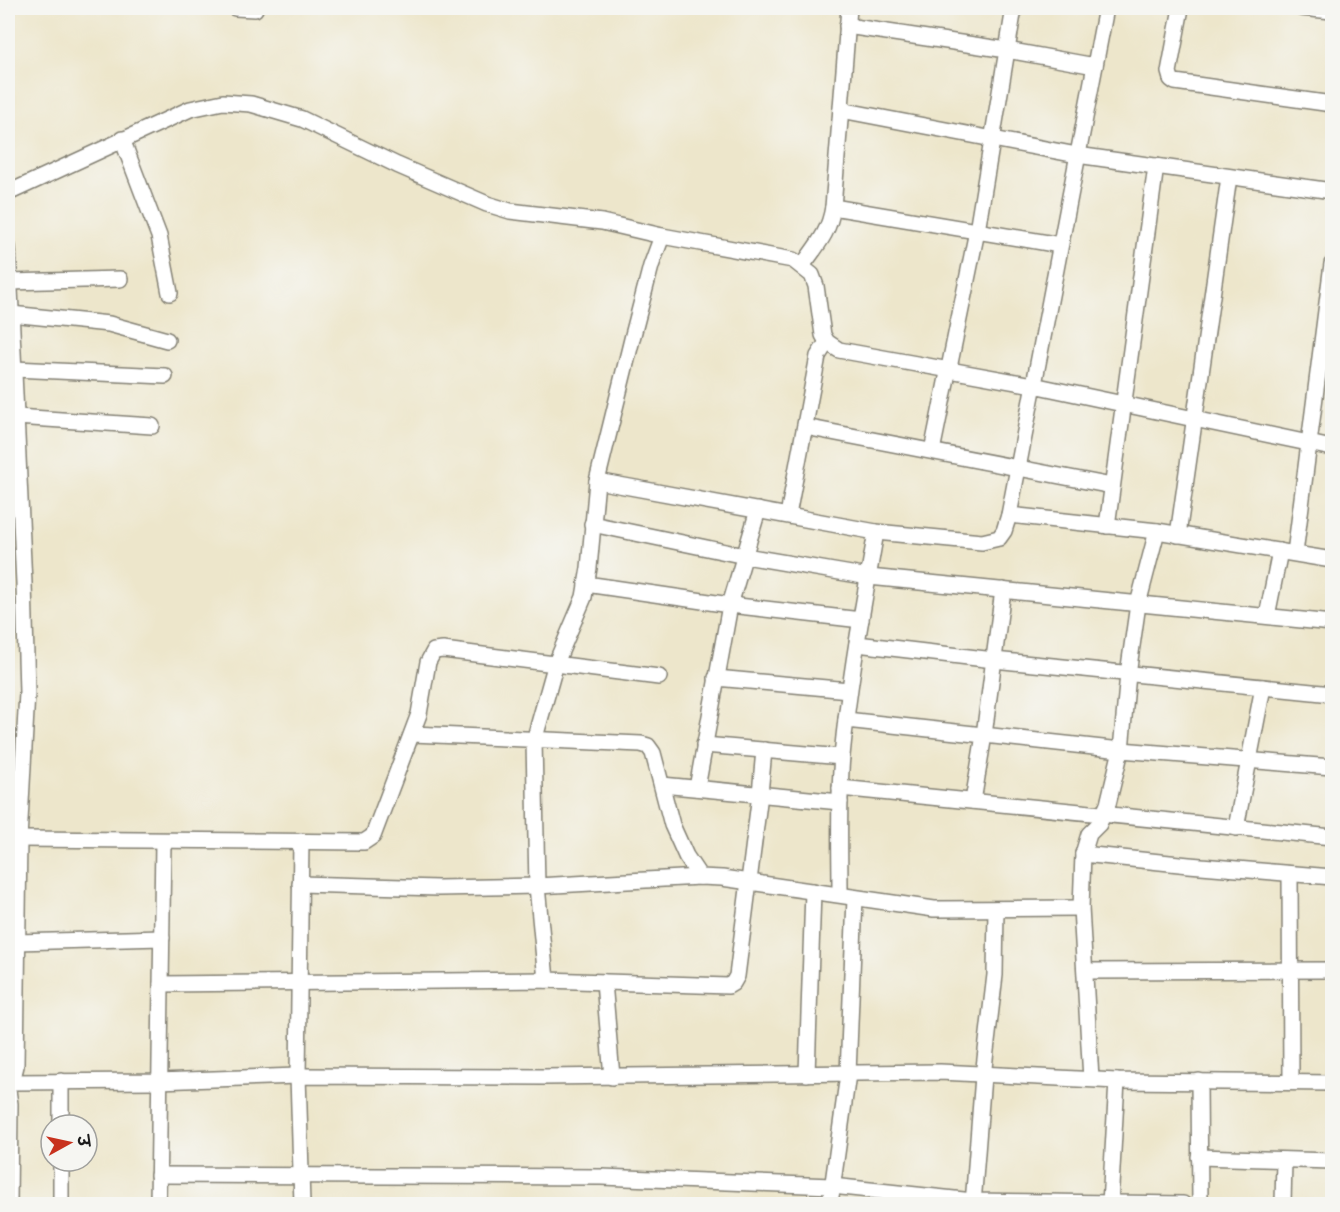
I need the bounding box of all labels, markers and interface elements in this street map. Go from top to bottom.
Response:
north arrow [39,1113,99,1173]
text: उ [69,1132,95,1149]

